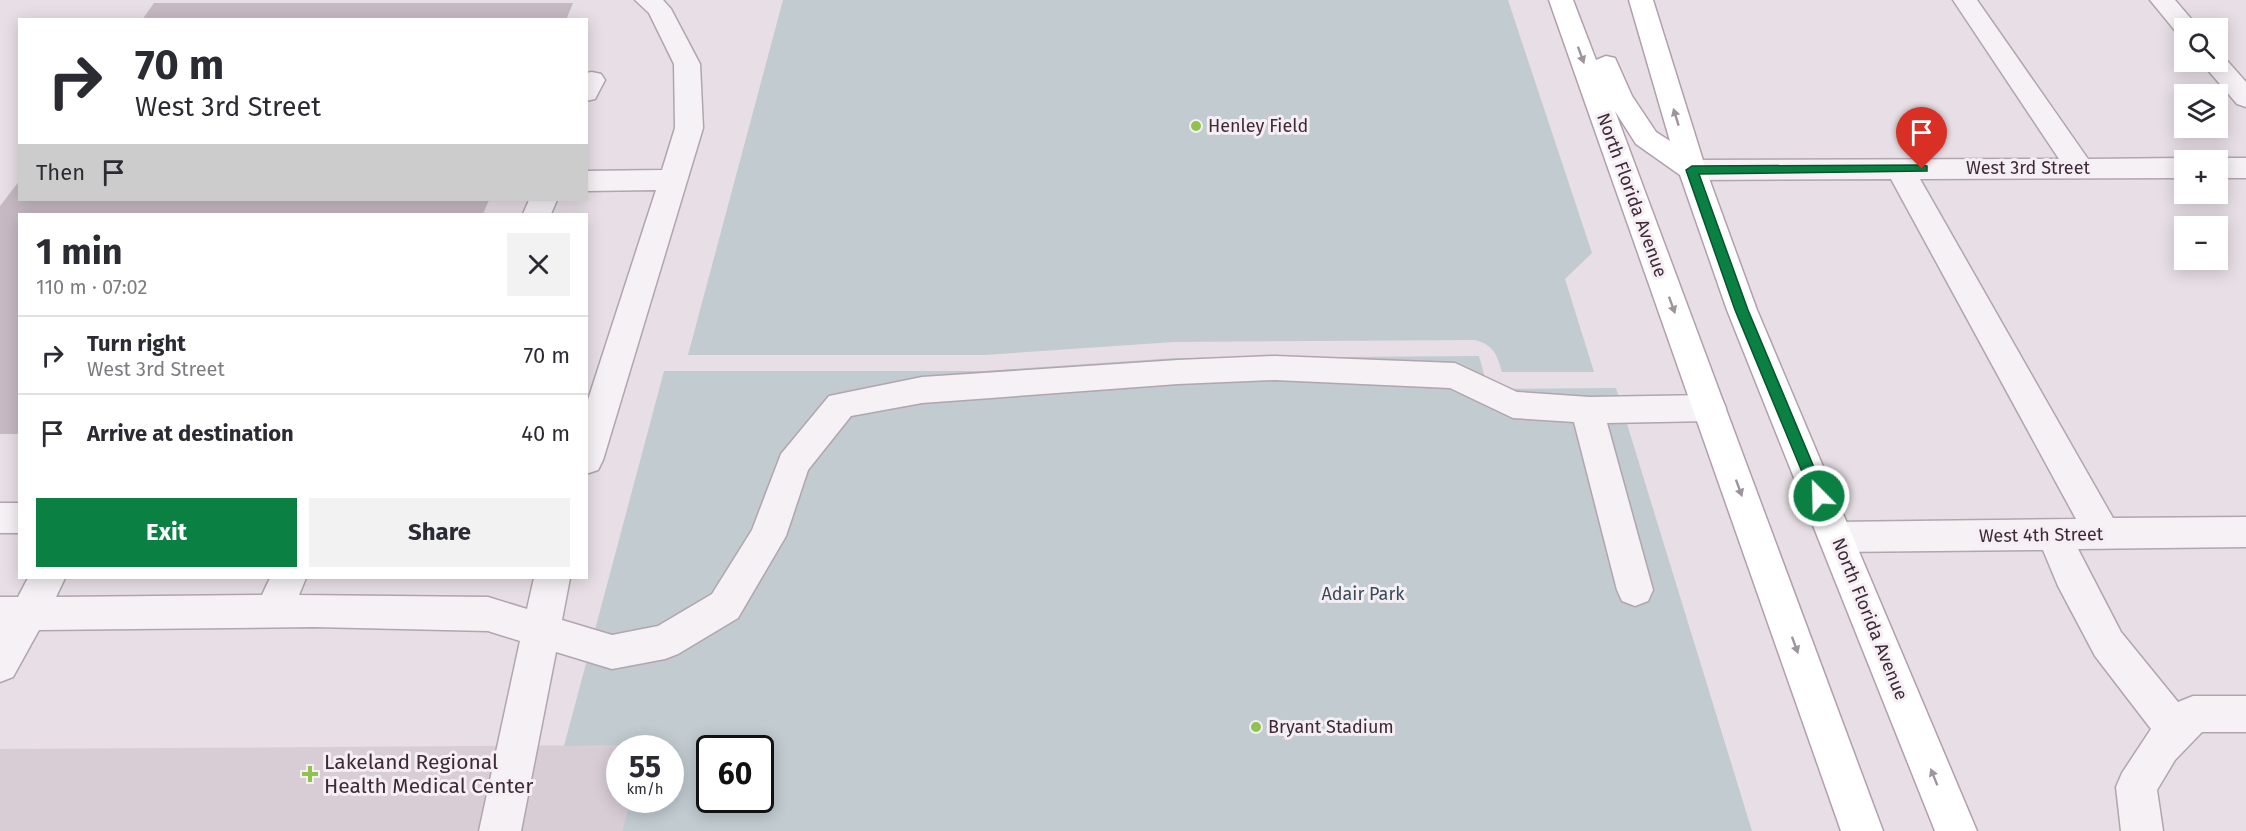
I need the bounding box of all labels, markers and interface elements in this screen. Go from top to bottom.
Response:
map controls [2174,18,2228,270]
button: search [2174,18,2228,72]
text: 70 m [135,40,224,90]
icon: right [36,42,114,120]
one-way arrow [1577,46,1587,64]
button: layers [2174,84,2228,138]
text: West 3rd Street [135,91,321,123]
pin [1896,107,1947,169]
one-way arrow [1671,108,1680,126]
street label: North Florida Avenue [1592,110,1672,280]
place label: Henley Field [1208,115,1308,137]
icon: arrive [1905,116,1938,149]
marker: Henley Field [1189,119,1203,133]
button: + [2174,150,2228,204]
icon: arrive [97,156,130,189]
street label: West 3rd Street [1966,157,2090,179]
text: Then [36,159,85,186]
button: − [2174,216,2228,270]
text: 1 min [36,230,123,274]
button: close [507,233,570,296]
text: 110 m · 07:02 [36,275,147,299]
one-way arrow [1668,296,1678,314]
text: Turn right [87,330,186,357]
icon: right [36,339,69,372]
text: 70 m [524,342,570,369]
text: West 3rd Street [87,357,225,381]
icon: arrive [36,417,69,450]
text: Arrive at destination [87,420,294,447]
text: 40 m [521,420,570,447]
position arrow [1787,464,1851,528]
one-way arrow [1734,479,1744,497]
button: Exit [36,498,297,567]
button: Share [309,498,570,567]
street label: West 4th Street [1979,523,2104,547]
street label: North Florida Avenue [1827,535,1913,703]
park label: Adair Park [1321,583,1405,605]
one-way arrow [1791,636,1801,654]
place label: Bryant Stadium [1268,716,1394,738]
marker: Bryant Stadium [1249,720,1263,734]
speed limit sign: 60 [696,735,774,813]
place label: Lakeland Regional Health Medical Center [324,749,533,799]
text: 55 [629,749,661,785]
marker: Lakeland Regional Health Medical Center [301,765,319,783]
one-way arrow [1928,768,1938,786]
text: km/h [626,780,664,798]

